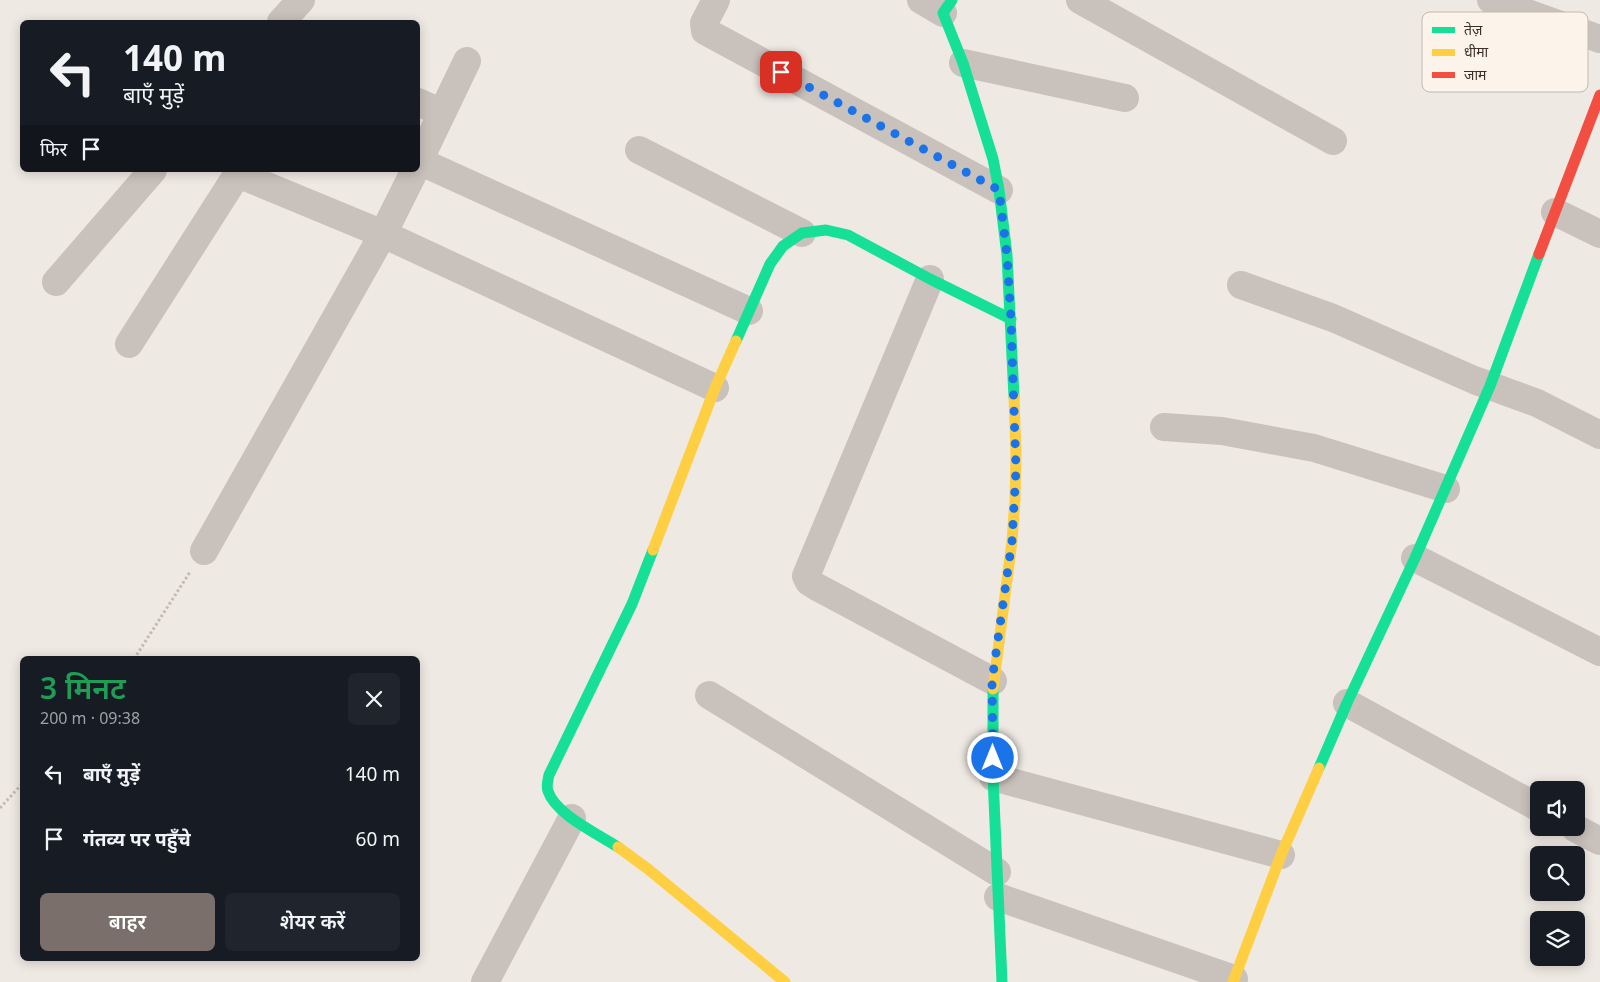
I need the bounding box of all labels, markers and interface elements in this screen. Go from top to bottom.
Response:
legend [1422,12,1588,92]
text: तेज़ [1464,20,1483,39]
text: 140 m [123,34,226,81]
icon: left [40,40,105,105]
text: धीमा [1464,42,1489,61]
pin [760,51,802,93]
icon: arrive [767,58,795,86]
text: जाम [1464,65,1487,84]
text: बाएँ मुड़ें [123,79,184,109]
icon: arrive [77,135,105,163]
text: फिर [40,136,67,162]
text: 3 मिनट [40,667,126,708]
button: close [348,673,400,725]
text: 200 m · 09:38 [40,707,140,729]
position arrow [966,731,1018,783]
icon: left [40,760,68,788]
text: बाएँ मुड़ें [83,761,140,787]
text: 140 m [345,761,400,787]
map controls [1530,781,1585,966]
button: sound [1530,781,1585,836]
icon: arrive [40,825,68,853]
text: गंतव्य पर पहुँचे [83,826,191,852]
text: 60 m [356,826,400,852]
button: search [1530,846,1585,901]
button: बाहर [40,893,215,951]
button: शेयर करें [225,893,400,951]
button: layers [1530,911,1585,966]

